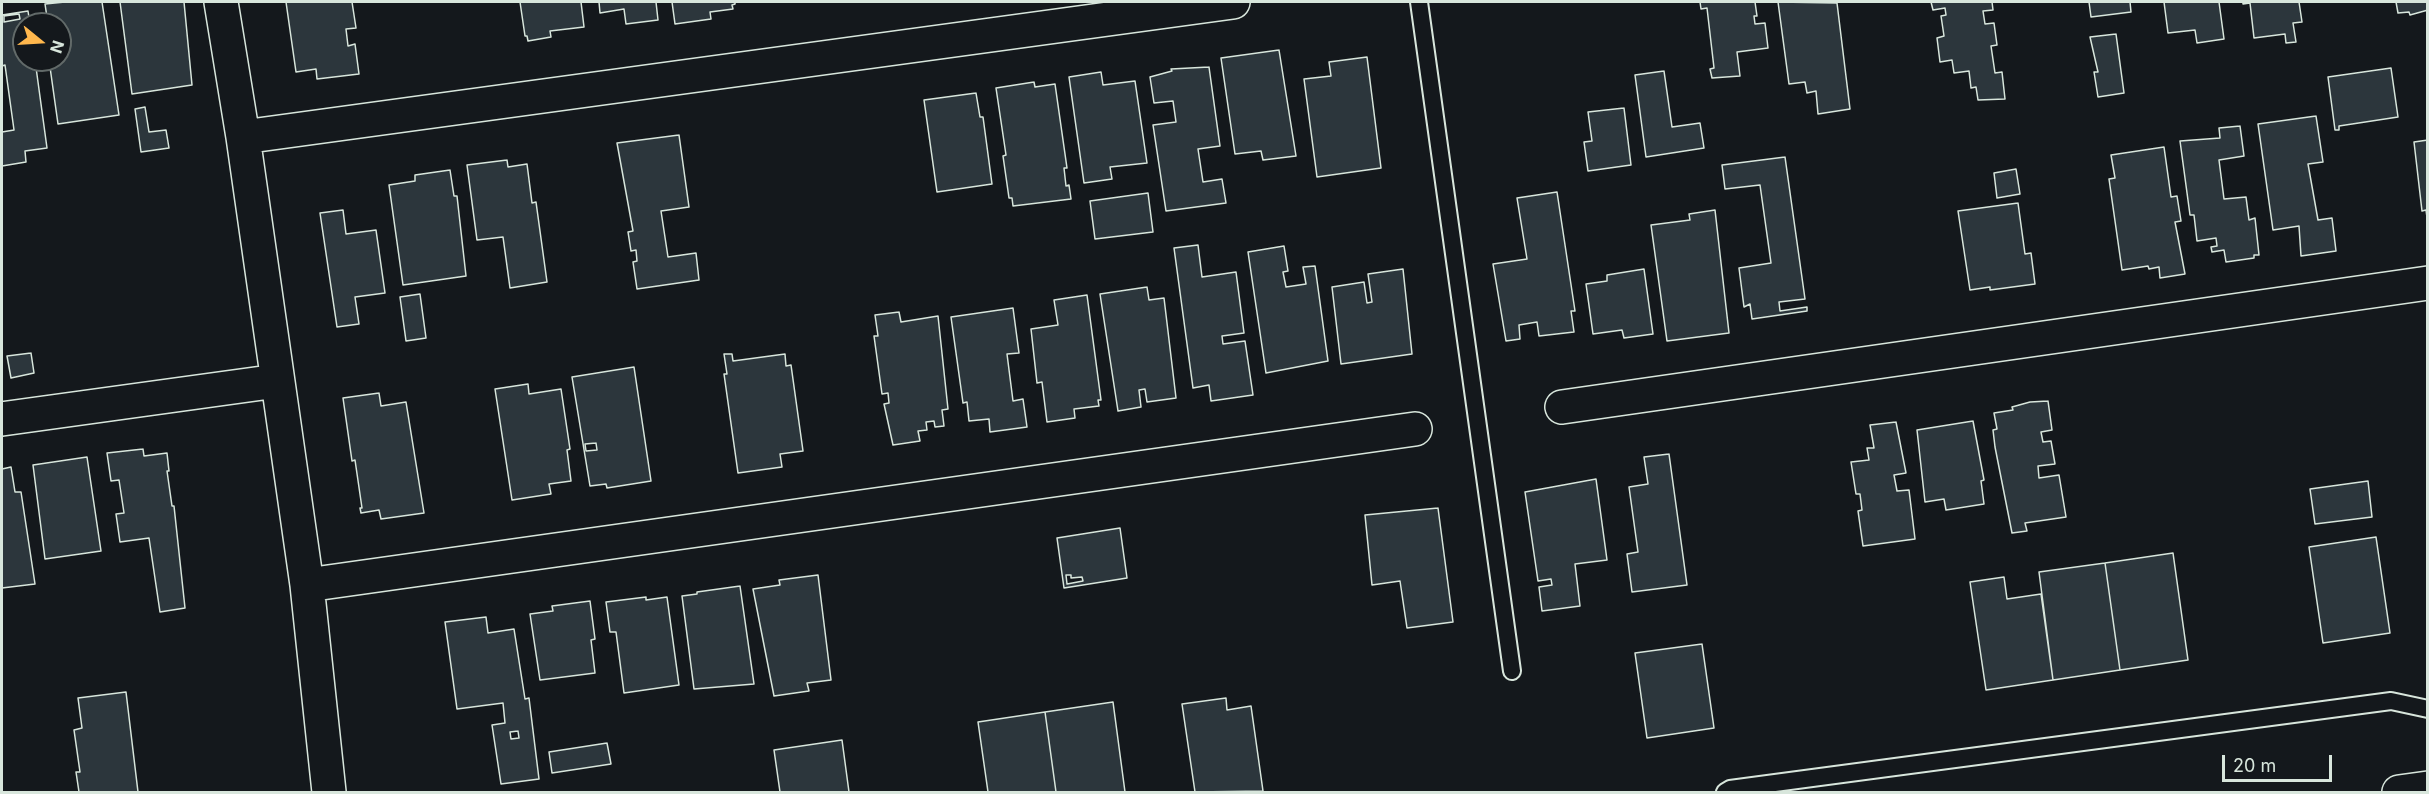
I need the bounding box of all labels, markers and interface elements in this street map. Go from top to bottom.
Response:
north arrow [12,12,72,72]
text: N [46,38,69,56]
scale bar [2225,743,2334,781]
text: 20 m [2233,755,2276,776]

